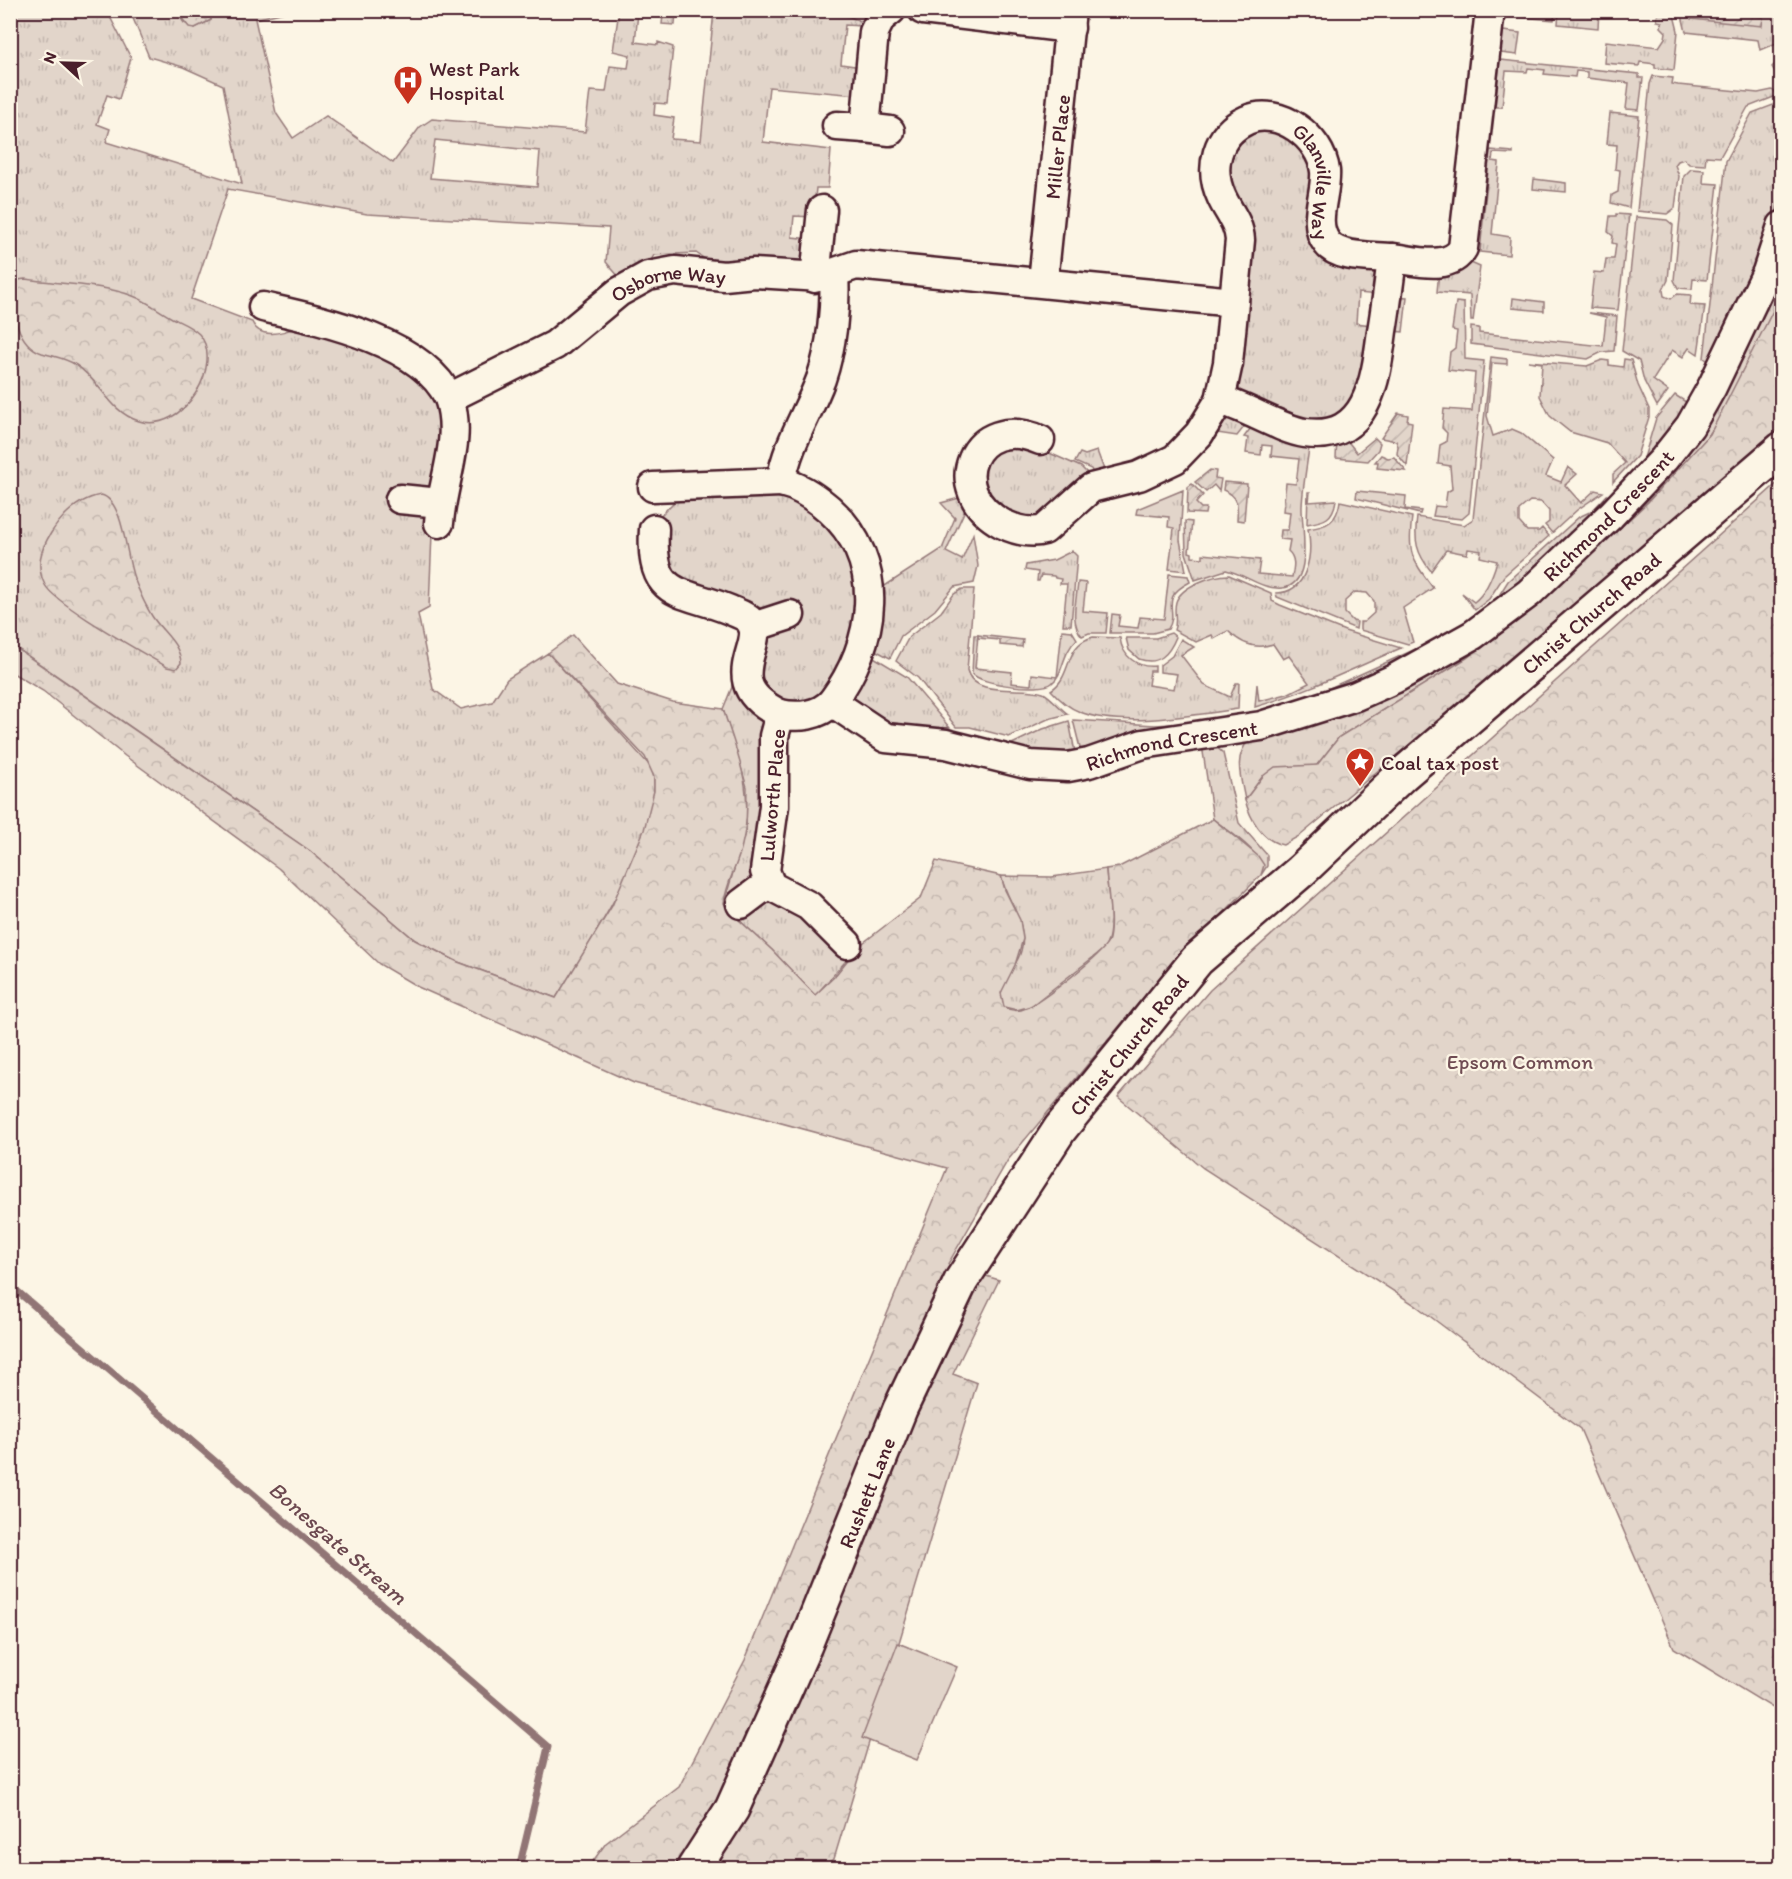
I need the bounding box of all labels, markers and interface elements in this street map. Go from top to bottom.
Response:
north arrow [33,33,93,93]
text: N [39,49,60,66]
place label: West Park Hospital [429,56,520,105]
hospital icon: West Park Hospital [392,64,424,106]
street label: Miller Place [1039,93,1075,200]
street label: Glanville Way [1288,117,1338,243]
street label: Osborne Way [605,258,727,307]
street label: Richmond Crescent [1537,445,1679,586]
street label: Christ Church Road [1516,546,1666,679]
street label: Richmond Crescent [1082,714,1259,776]
street label: Lulworth Place [754,727,790,863]
place icon: Coal tax post [1344,746,1376,788]
place label: Coal tax post [1381,750,1499,775]
street label: Christ Church Road [1064,968,1194,1121]
park label: Epsom Common [1447,1049,1593,1074]
street label: Rushett Lane [833,1433,900,1552]
water label: Bonesgate Stream [263,1476,413,1611]

